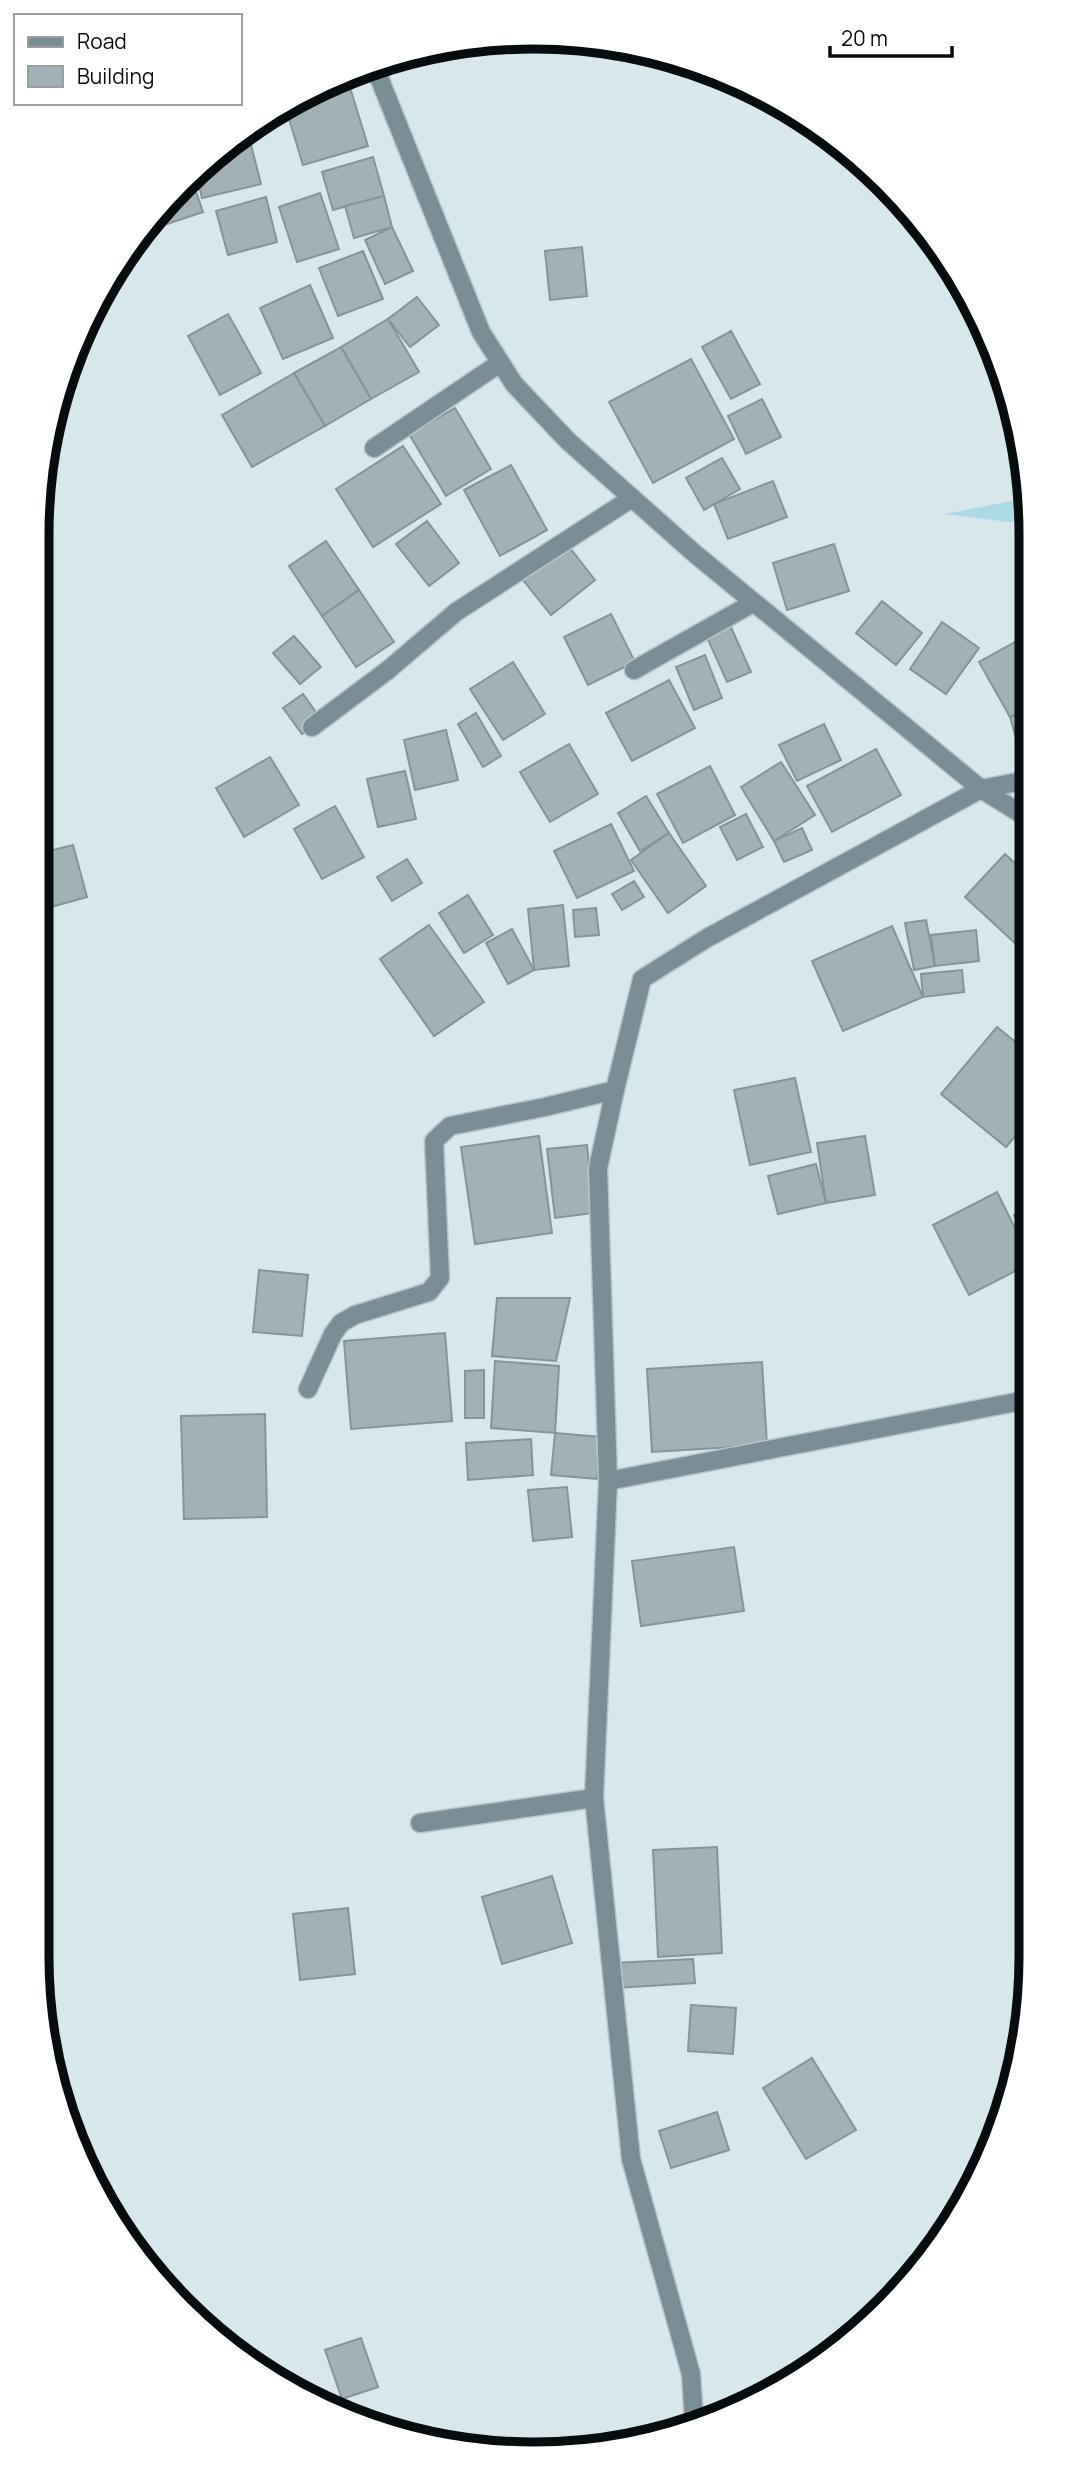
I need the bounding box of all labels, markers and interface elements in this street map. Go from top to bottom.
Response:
legend [14,14,242,105]
scale bar [830,14,953,58]
text: 20 m [841,24,888,52]
text: Road [77,27,127,55]
text: Building [77,62,154,90]

